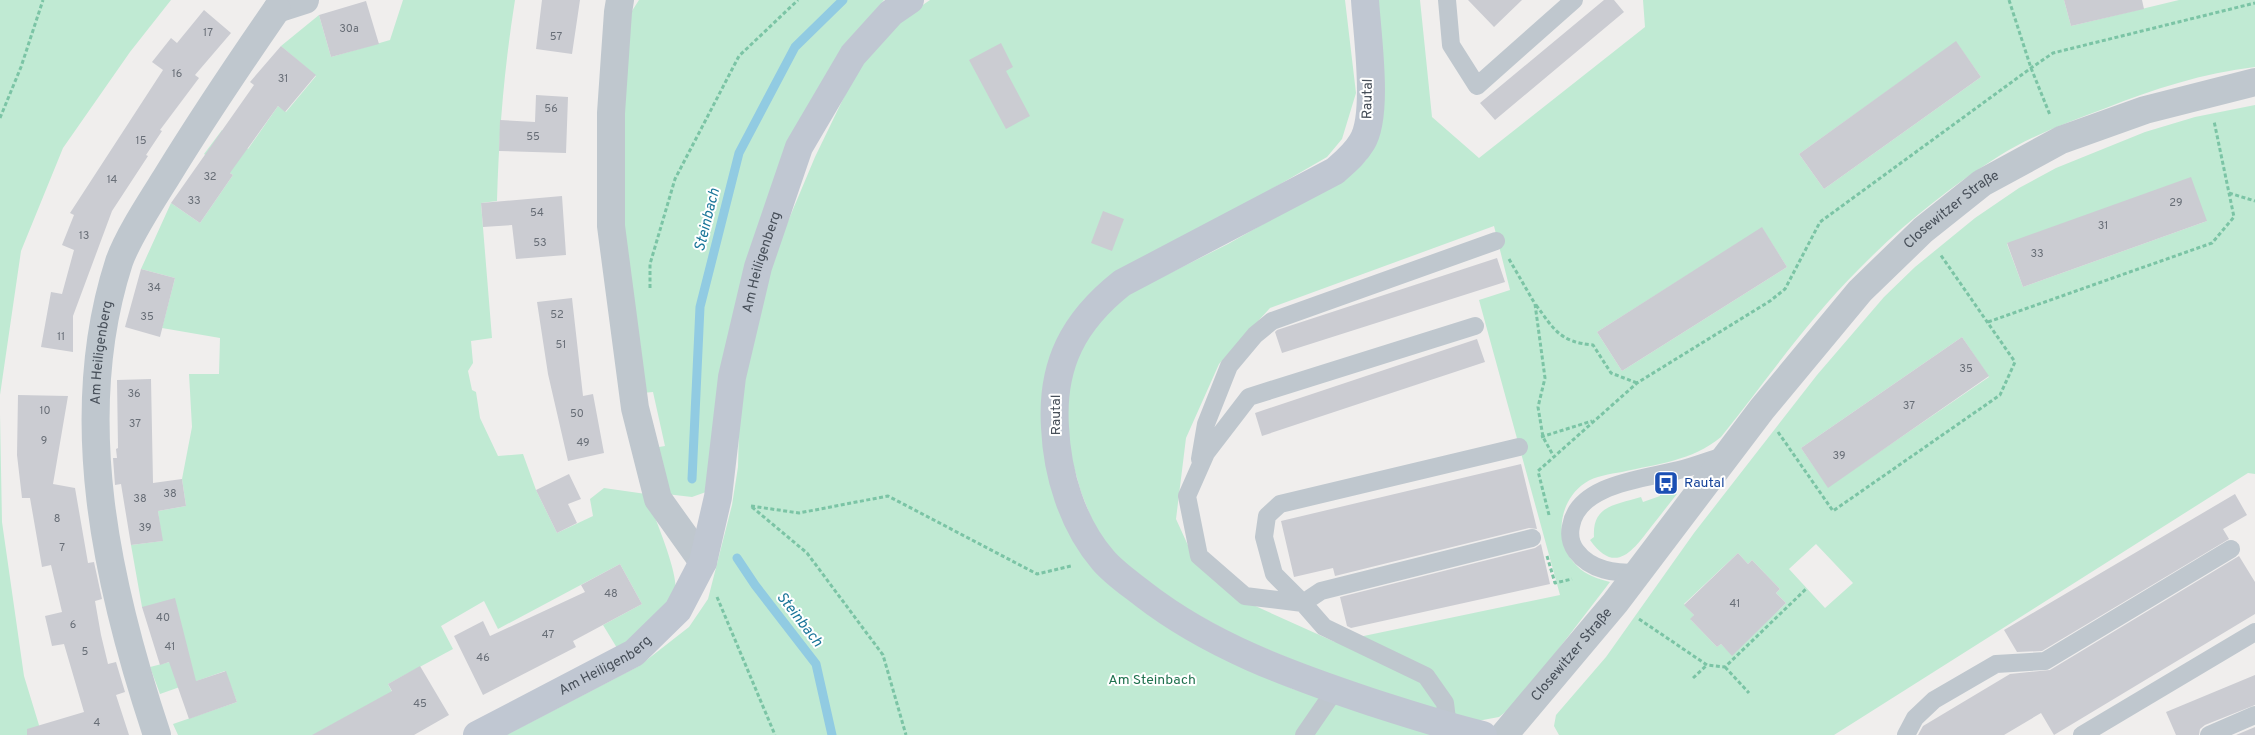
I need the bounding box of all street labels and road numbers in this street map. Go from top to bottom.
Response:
street label: Rautal [1359,79,1377,119]
street label: Closewitzer Straße [1900,167,2002,252]
street label: Am Heiligenberg [739,209,785,315]
street label: Am Heiligenberg [87,299,117,405]
street label: Rautal [1048,395,1065,435]
street label: Closewitzer Straße [1527,604,1616,705]
street label: Am Heiligenberg [556,632,655,699]

